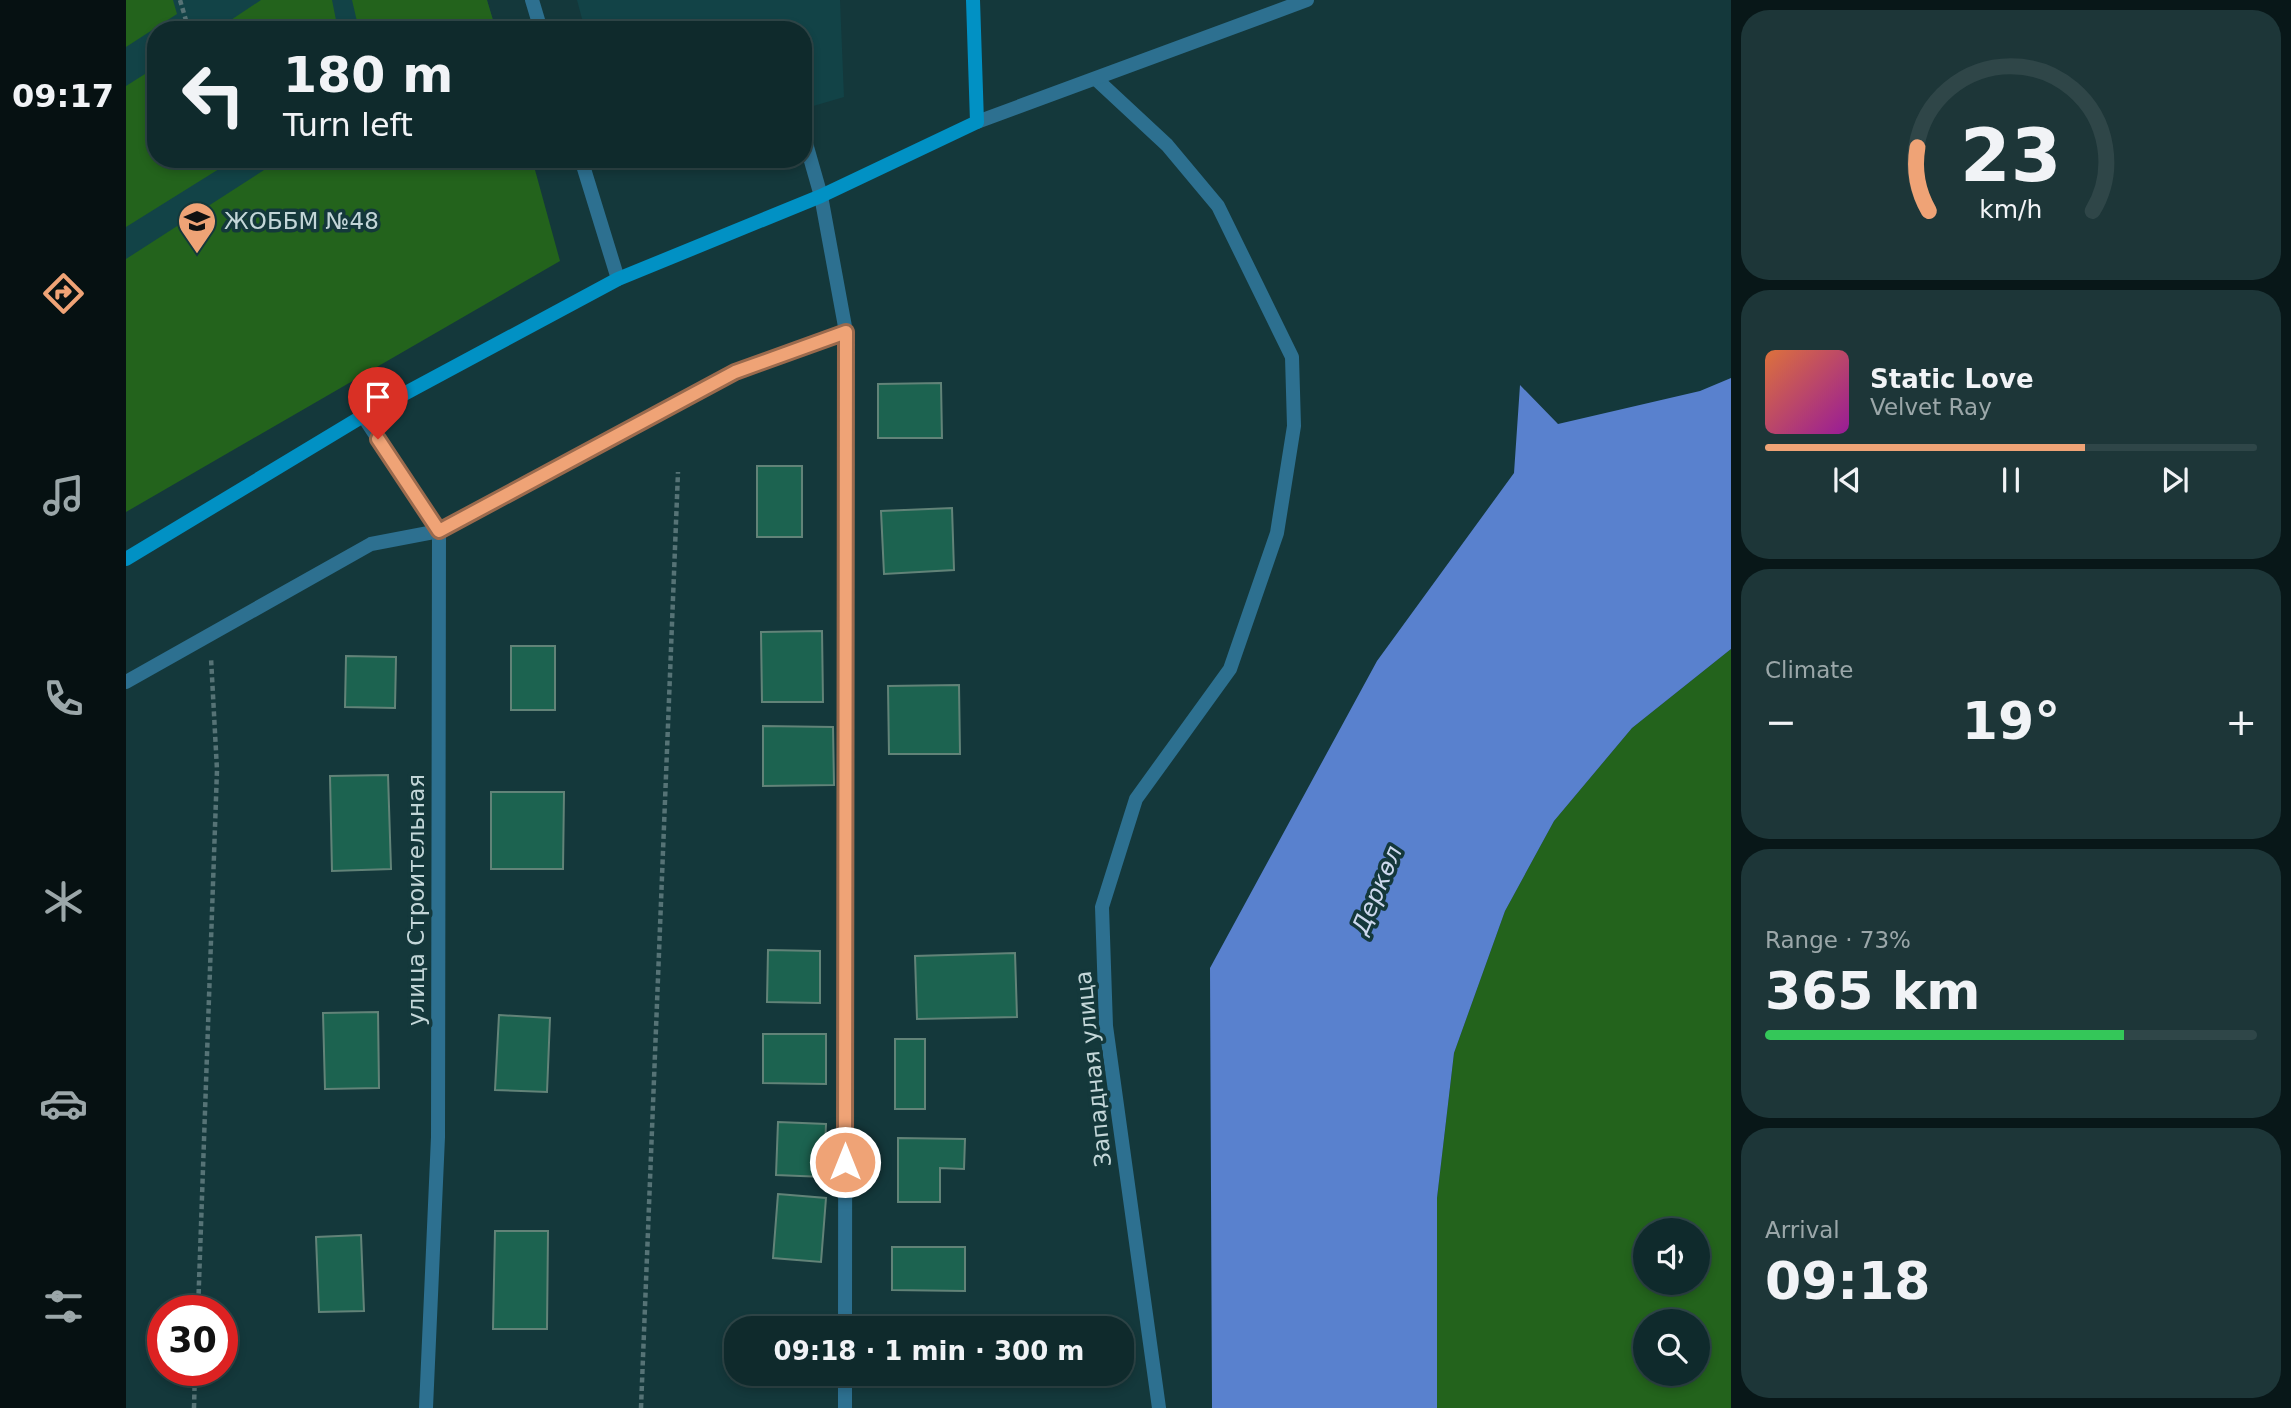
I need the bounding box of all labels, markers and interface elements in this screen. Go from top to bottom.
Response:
text: 180 m [283,47,453,104]
icon: left [168,49,259,140]
text: 09:17 [12,77,114,115]
text: Turn left [283,106,413,144]
text: 23 [1960,113,2062,198]
text: km/h [1979,195,2043,224]
school or university icon: ЖОББМ №48 [176,200,218,255]
place label: ЖОББМ №48 [224,208,379,234]
icon: directions [39,269,88,318]
text: Static Love [1870,364,2034,394]
pin [348,367,408,439]
icon: arrive [359,378,397,416]
text: Velvet Ray [1870,394,1992,420]
icon: previous [1828,461,1866,499]
icon: pause [1992,461,2030,499]
icon: next [2156,461,2194,499]
icon: music [39,471,88,520]
text: Climate [1765,657,1854,683]
icon: phone [39,674,88,723]
text: 19° [1962,691,2060,751]
text: − [1765,700,1797,744]
text: + [2225,700,2257,744]
street label: улица Строительная [403,774,429,1026]
water label: Деркөл [1345,842,1408,939]
icon: climate [39,877,88,926]
text: Range · 73% [1765,927,1911,953]
text: 365 km [1765,961,1980,1021]
street label: Западная улица [1070,970,1116,1168]
icon: car [39,1079,88,1128]
position arrow [808,1125,882,1199]
text: Arrival [1765,1217,1840,1243]
map controls [1633,1218,1710,1386]
button: sound [1633,1218,1710,1295]
text: 09:18 [1765,1251,1931,1311]
icon: filters [39,1282,88,1331]
speed limit sign: 30 [147,1295,238,1386]
button: search [1633,1309,1710,1386]
text: 09:18 · 1 min · 300 m [774,1336,1084,1366]

